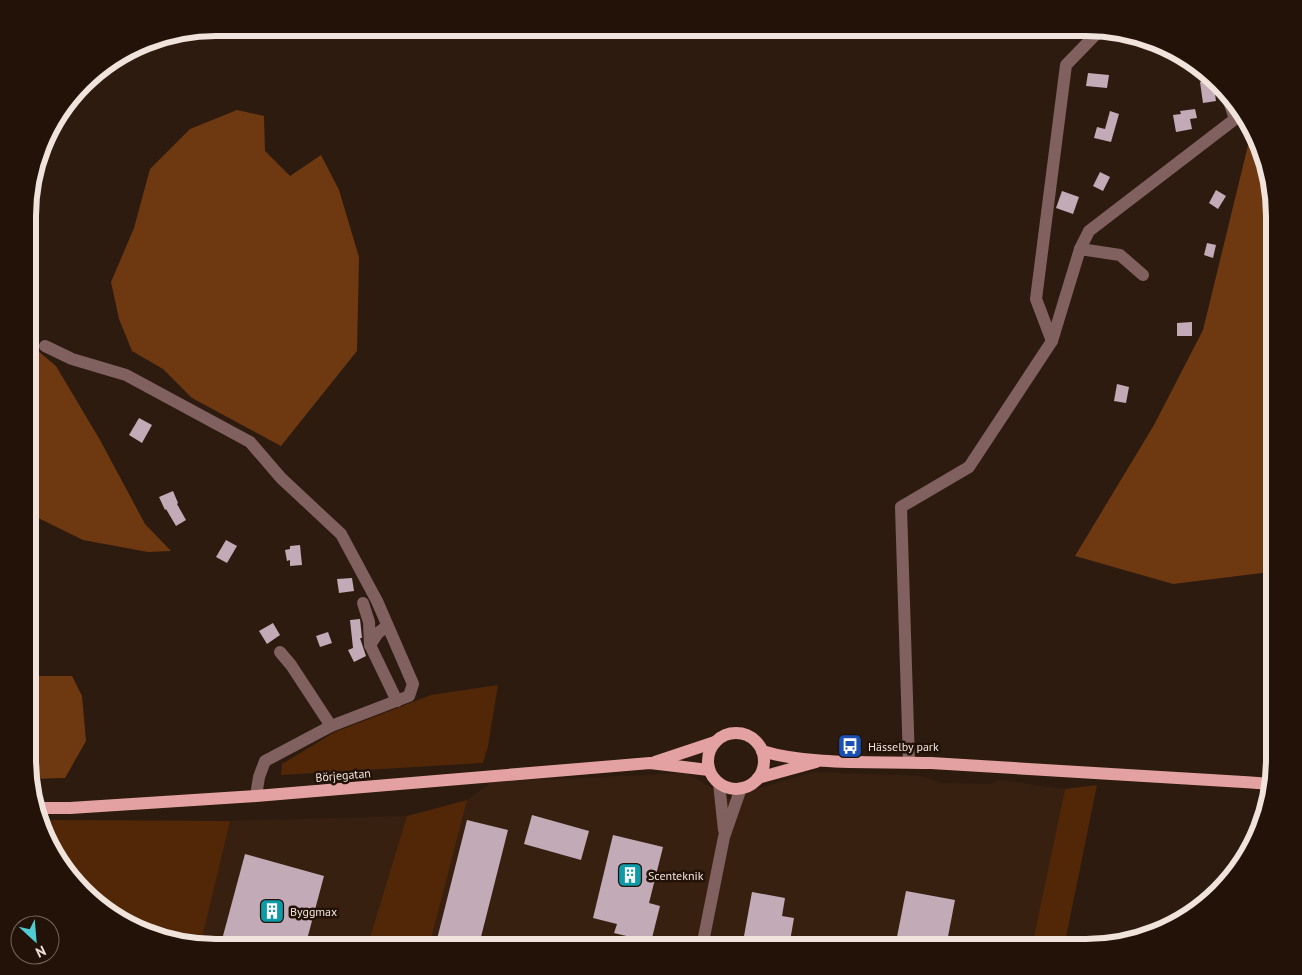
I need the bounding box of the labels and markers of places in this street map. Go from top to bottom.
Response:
bus stop icon: Hässelby park [837,733,863,759]
place label: Hässelby park [868,739,939,754]
building icon: Scenteknik [617,862,643,888]
place label: Scenteknik [648,868,704,883]
building icon: Byggmax [259,898,285,924]
place label: Byggmax [290,904,337,919]

